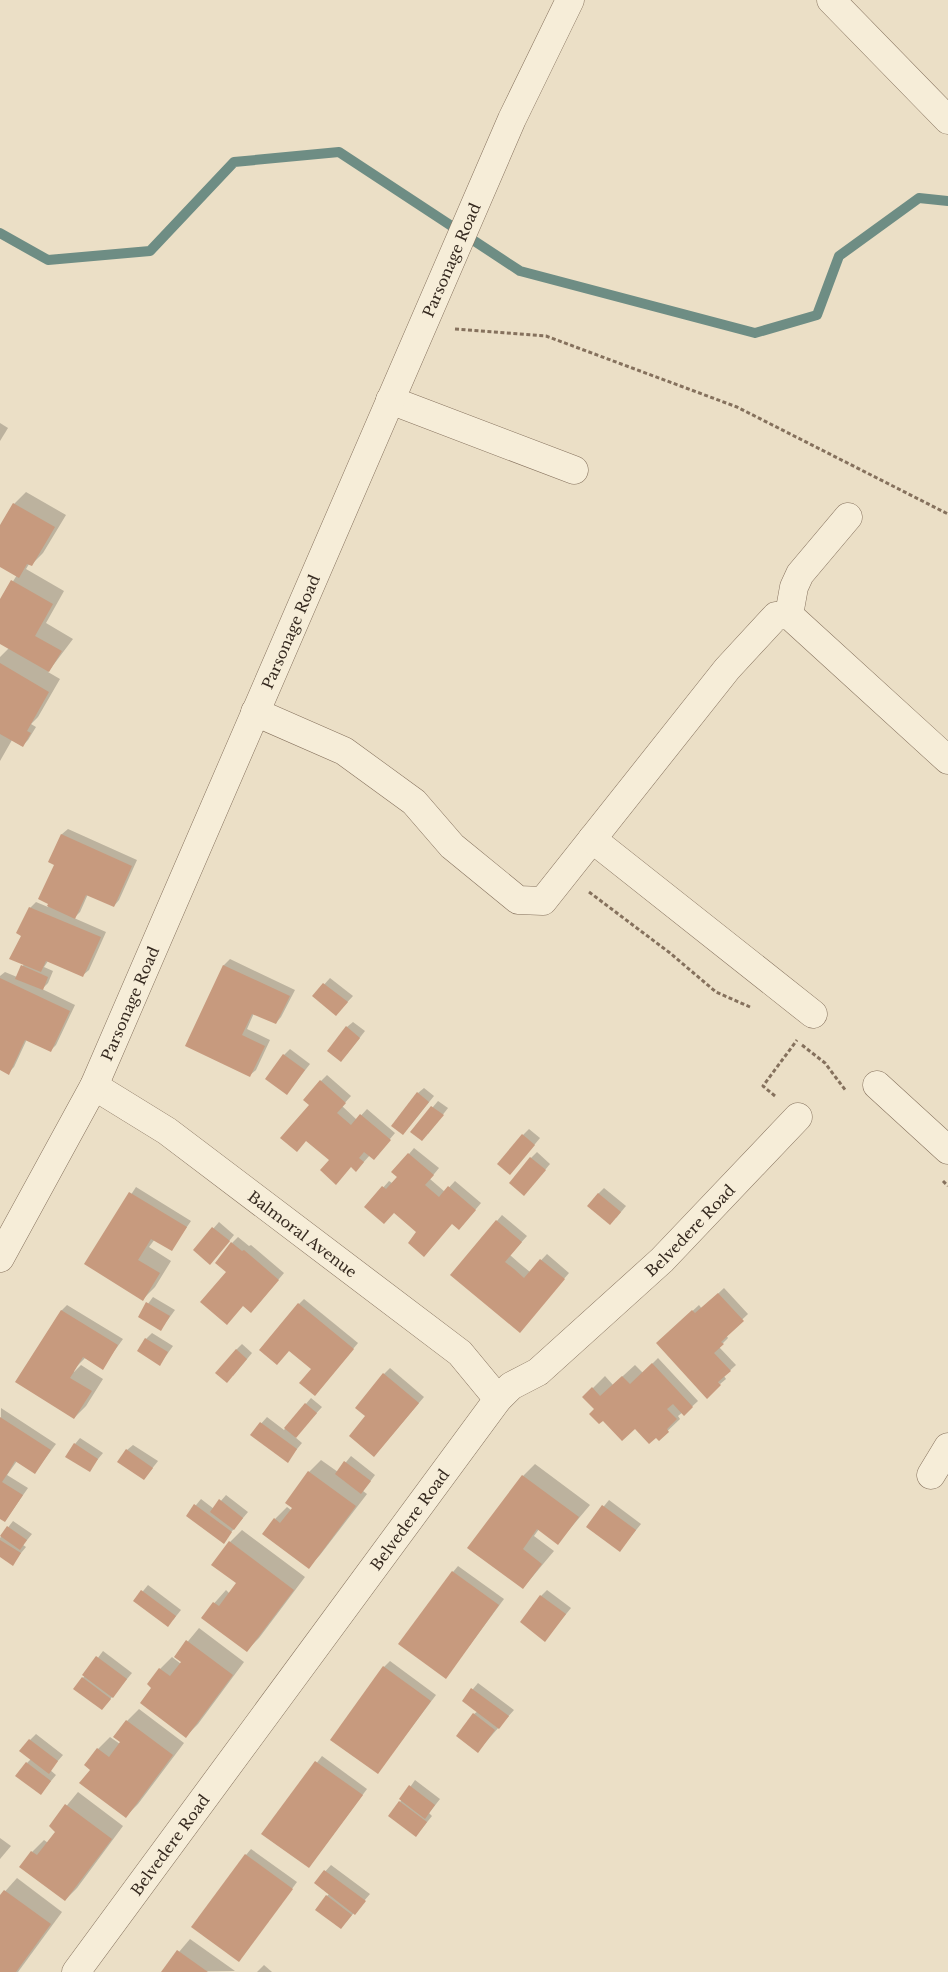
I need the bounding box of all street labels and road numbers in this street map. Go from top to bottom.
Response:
street label: Parsonage Road [418,200,484,320]
street label: Parsonage Road [257,572,323,692]
street label: Parsonage Road [97,943,163,1063]
street label: Belvedere Road [641,1180,738,1280]
street label: Balmoral Avenue [244,1186,361,1281]
street label: Belvedere Road [366,1465,453,1574]
street label: Belvedere Road [126,1790,213,1899]

